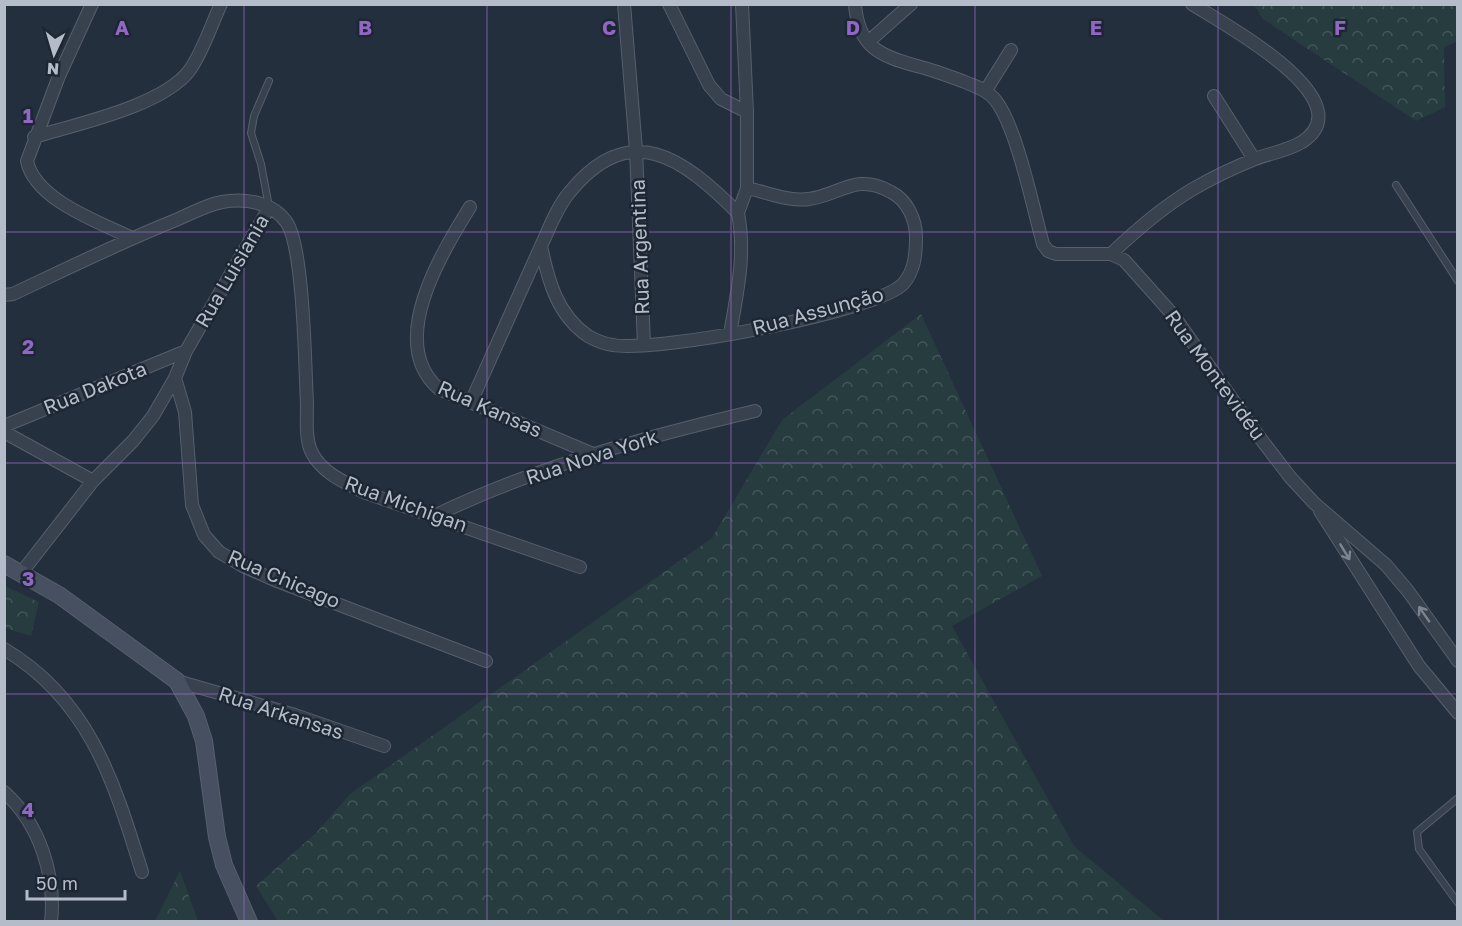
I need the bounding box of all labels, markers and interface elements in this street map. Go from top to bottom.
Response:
text: A [115,15,129,39]
text: B [358,15,372,39]
text: C [602,15,616,39]
text: D [846,15,860,39]
text: E [1090,15,1102,39]
text: F [1334,15,1346,39]
north arrow [24,24,84,84]
text: N [46,59,60,79]
text: 1 [23,103,33,127]
street label: Rua Argentina [625,179,653,315]
street label: Rua Luisiania [189,210,273,331]
street label: Rua Assunção [750,281,886,339]
street label: Rua Montevidéu [1161,305,1271,444]
text: 2 [22,334,34,358]
street label: Rua Dakota [40,356,150,419]
street label: Rua Kansas [435,374,546,442]
street label: Rua Nova York [523,423,661,489]
street label: Rua Michigan [342,470,471,536]
one-way arrow [1339,543,1351,560]
street label: Rua Chicago [225,544,344,612]
text: 3 [22,566,34,590]
one-way arrow [1418,606,1430,622]
street label: Rua Arkansas [216,681,347,744]
text: 4 [22,797,34,821]
scale bar [27,863,124,901]
text: 50 m [36,872,78,894]

